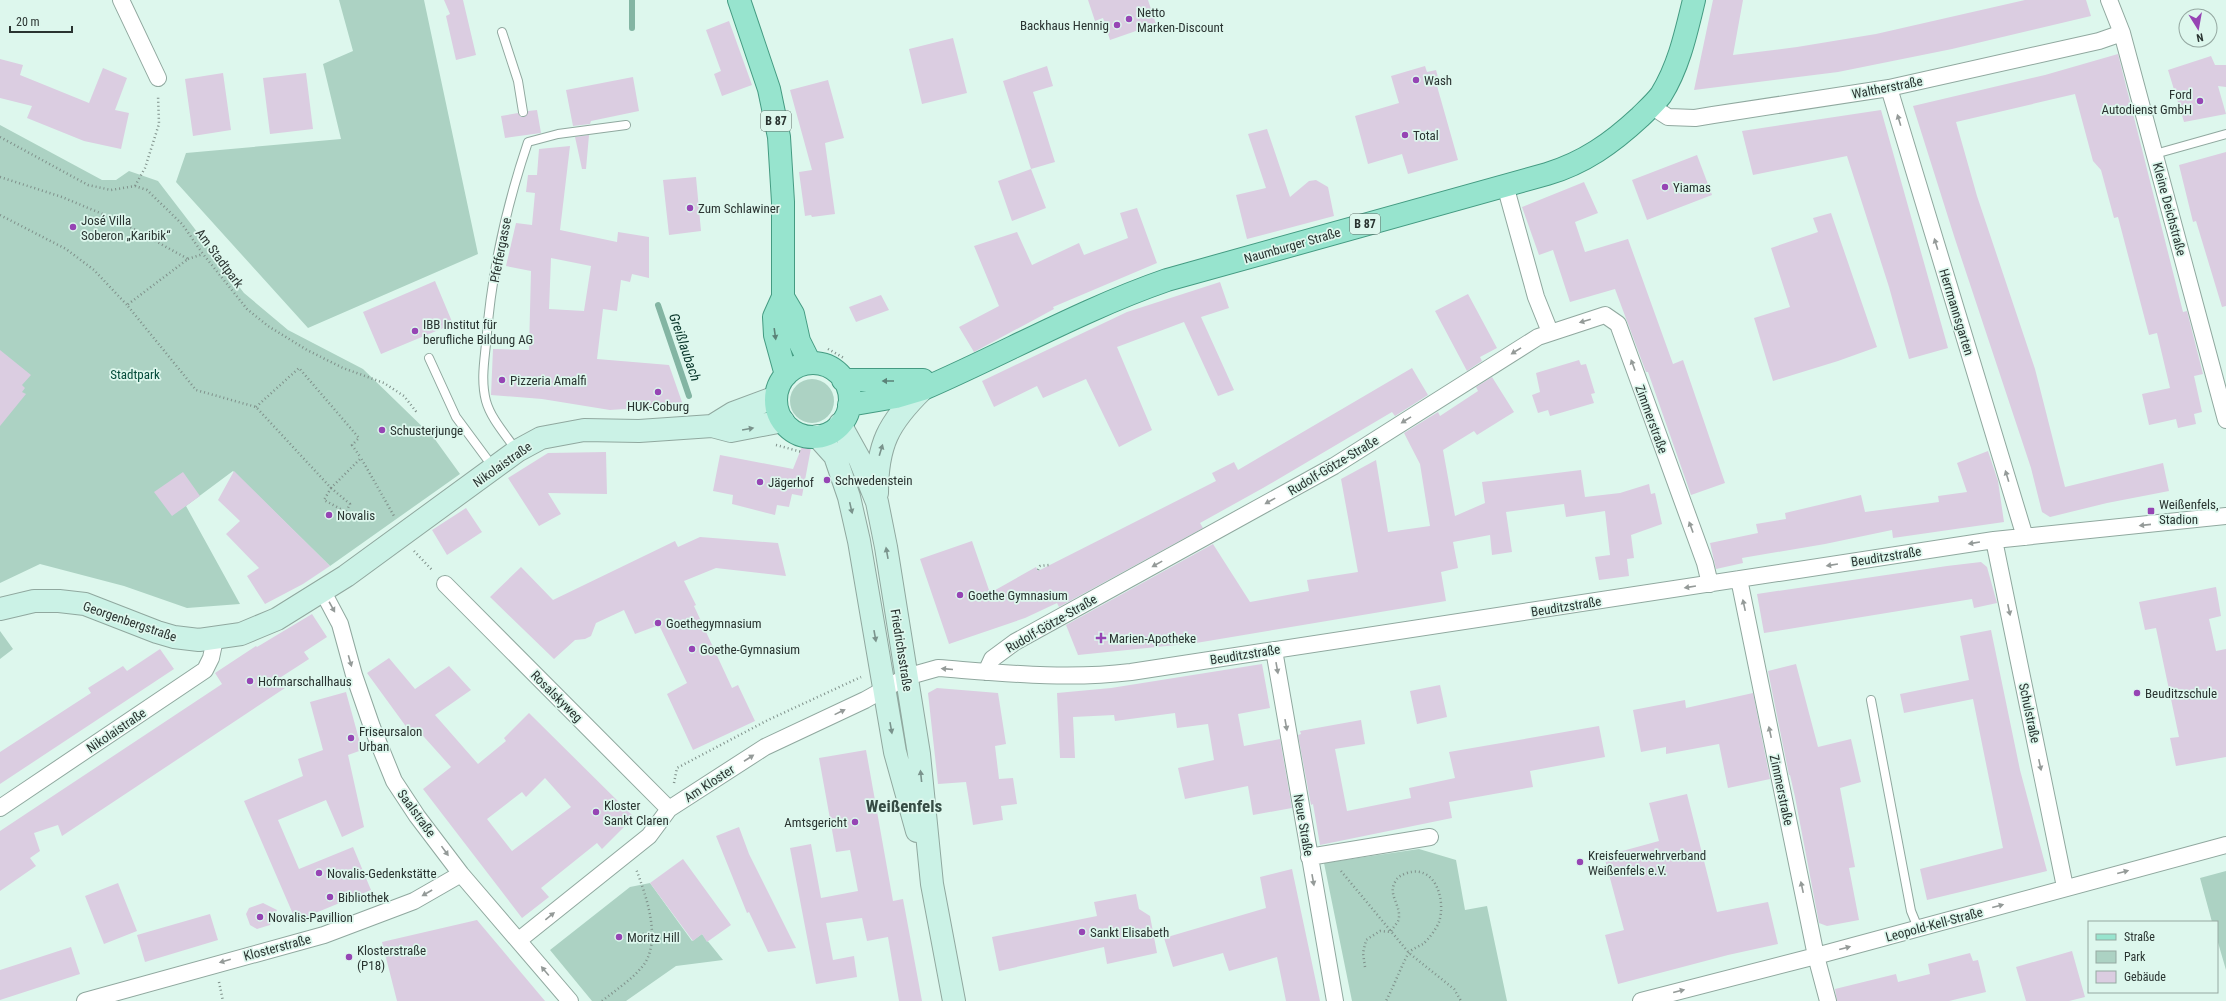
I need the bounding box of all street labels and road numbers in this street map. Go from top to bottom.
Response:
street label: Waltherstraße [1850,73,1924,102]
road number: B 87 [761,111,791,131]
street label: Kleine Deichstraße [2150,161,2189,257]
road number: B 87 [1350,214,1380,234]
street label: Pfeffergasse [487,216,514,284]
street label: Naumburger Straße [1242,225,1342,266]
street label: Am Stadtpark [193,226,247,291]
street label: Herrmannsgarten [1936,267,1977,357]
street label: Zimmerstraße [1632,383,1671,456]
street label: Rudolf-Götze-Straße [1285,433,1381,498]
street label: Nikolaistraße [470,439,535,490]
street label: Beuditzstraße [1850,544,1922,569]
street label: Rudolf-Götze-Straße [1003,591,1100,656]
street label: Beuditzstraße [1530,594,1602,619]
street label: Georgenbergstraße [81,598,179,645]
street label: Friedrichsstraße [888,608,915,692]
street label: Beuditzstraße [1209,642,1281,667]
street label: Rosalskyweg [528,667,586,725]
street label: Schulstraße [2016,682,2043,744]
street label: Nikolaistraße [84,705,149,756]
street label: Zimmerstraße [1767,753,1796,827]
street label: Am Kloster [681,762,737,805]
street label: Saalstraße [394,787,439,840]
street label: Neue Straße [1291,793,1316,857]
street label: Leopold-Kell-Straße [1884,904,1984,945]
street label: Klosterstraße [242,931,312,964]

